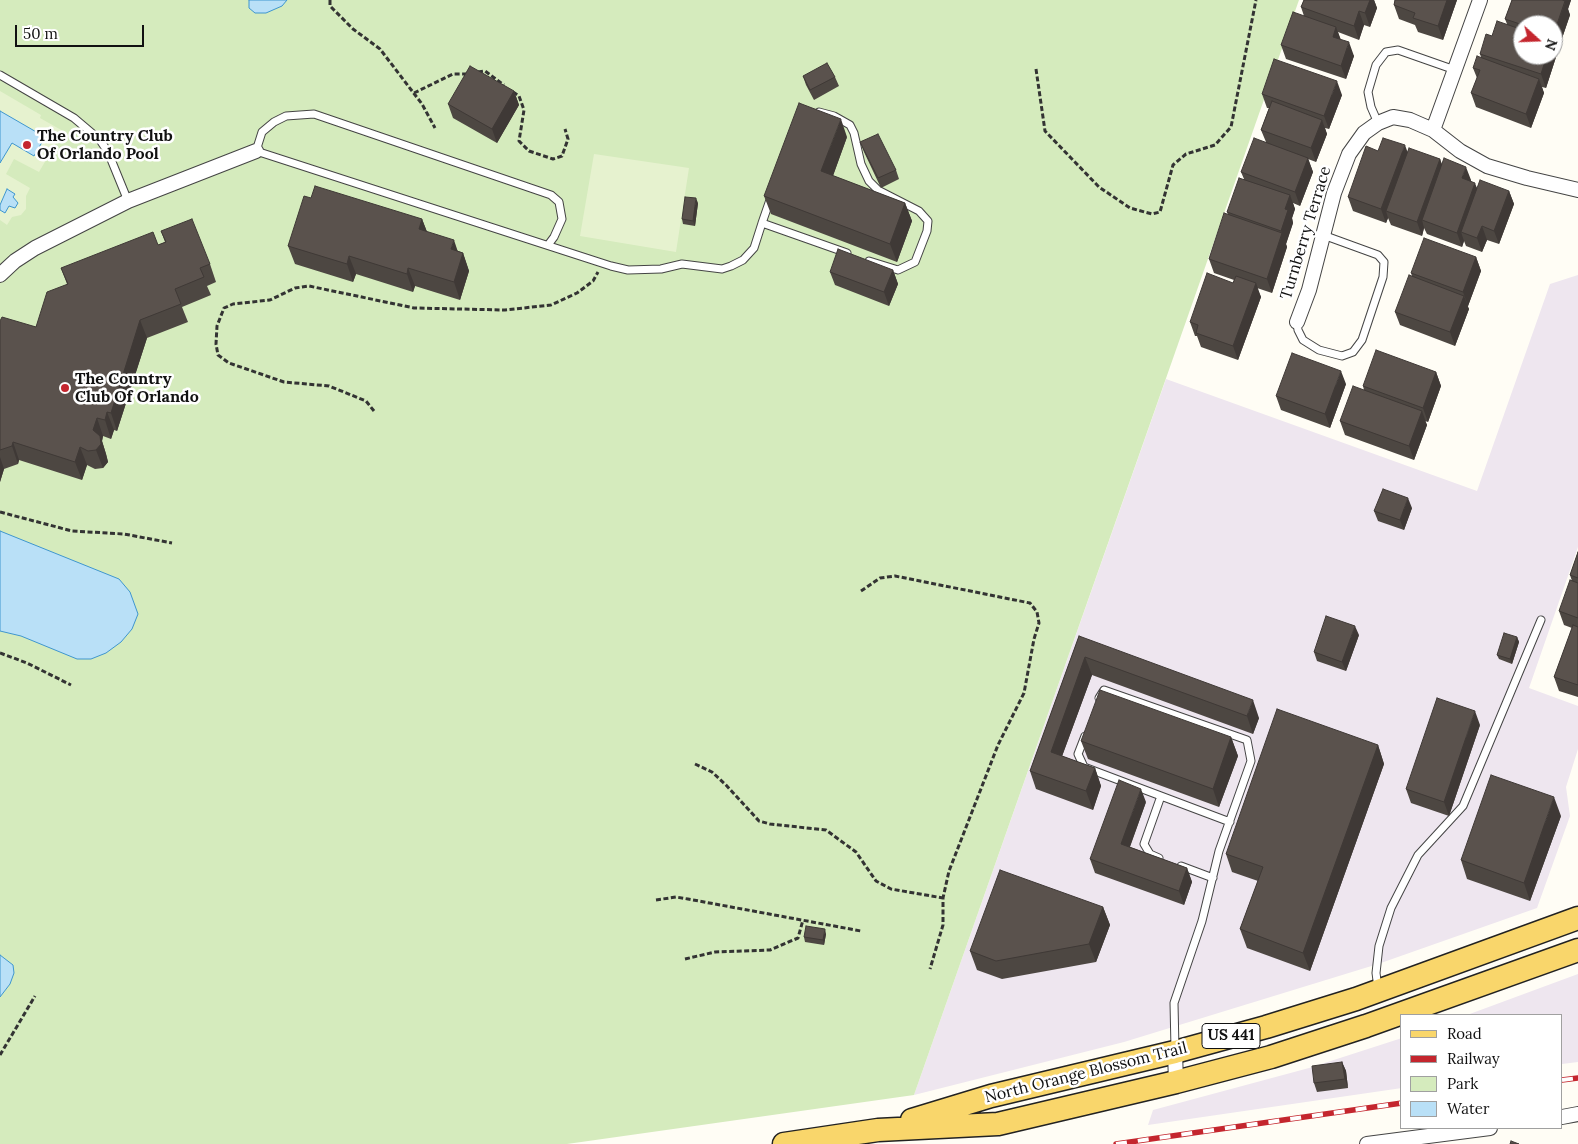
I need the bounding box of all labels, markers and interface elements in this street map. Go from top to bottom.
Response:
scale bar [18,15,146,47]
north arrow [1513,15,1563,65]
text: 50 m [23,24,58,43]
text: N [1541,37,1561,53]
place label: The Country Club Of Orlando Pool [37,126,173,164]
marker: The Country Club Of Orlando Pool [21,139,33,151]
street label: Turnberry Terrace [1277,164,1335,302]
place label: The Country Club Of Orlando [75,369,199,407]
marker: The Country Club Of Orlando [59,382,71,394]
legend [1400,1014,1563,1129]
road number: US 441 [1202,1024,1260,1048]
text: Road [1447,1024,1482,1043]
street label: North Orange Blossom Trail [983,1039,1189,1107]
text: Railway [1447,1049,1500,1068]
text: Park [1447,1074,1478,1093]
text: Water [1447,1099,1489,1118]

